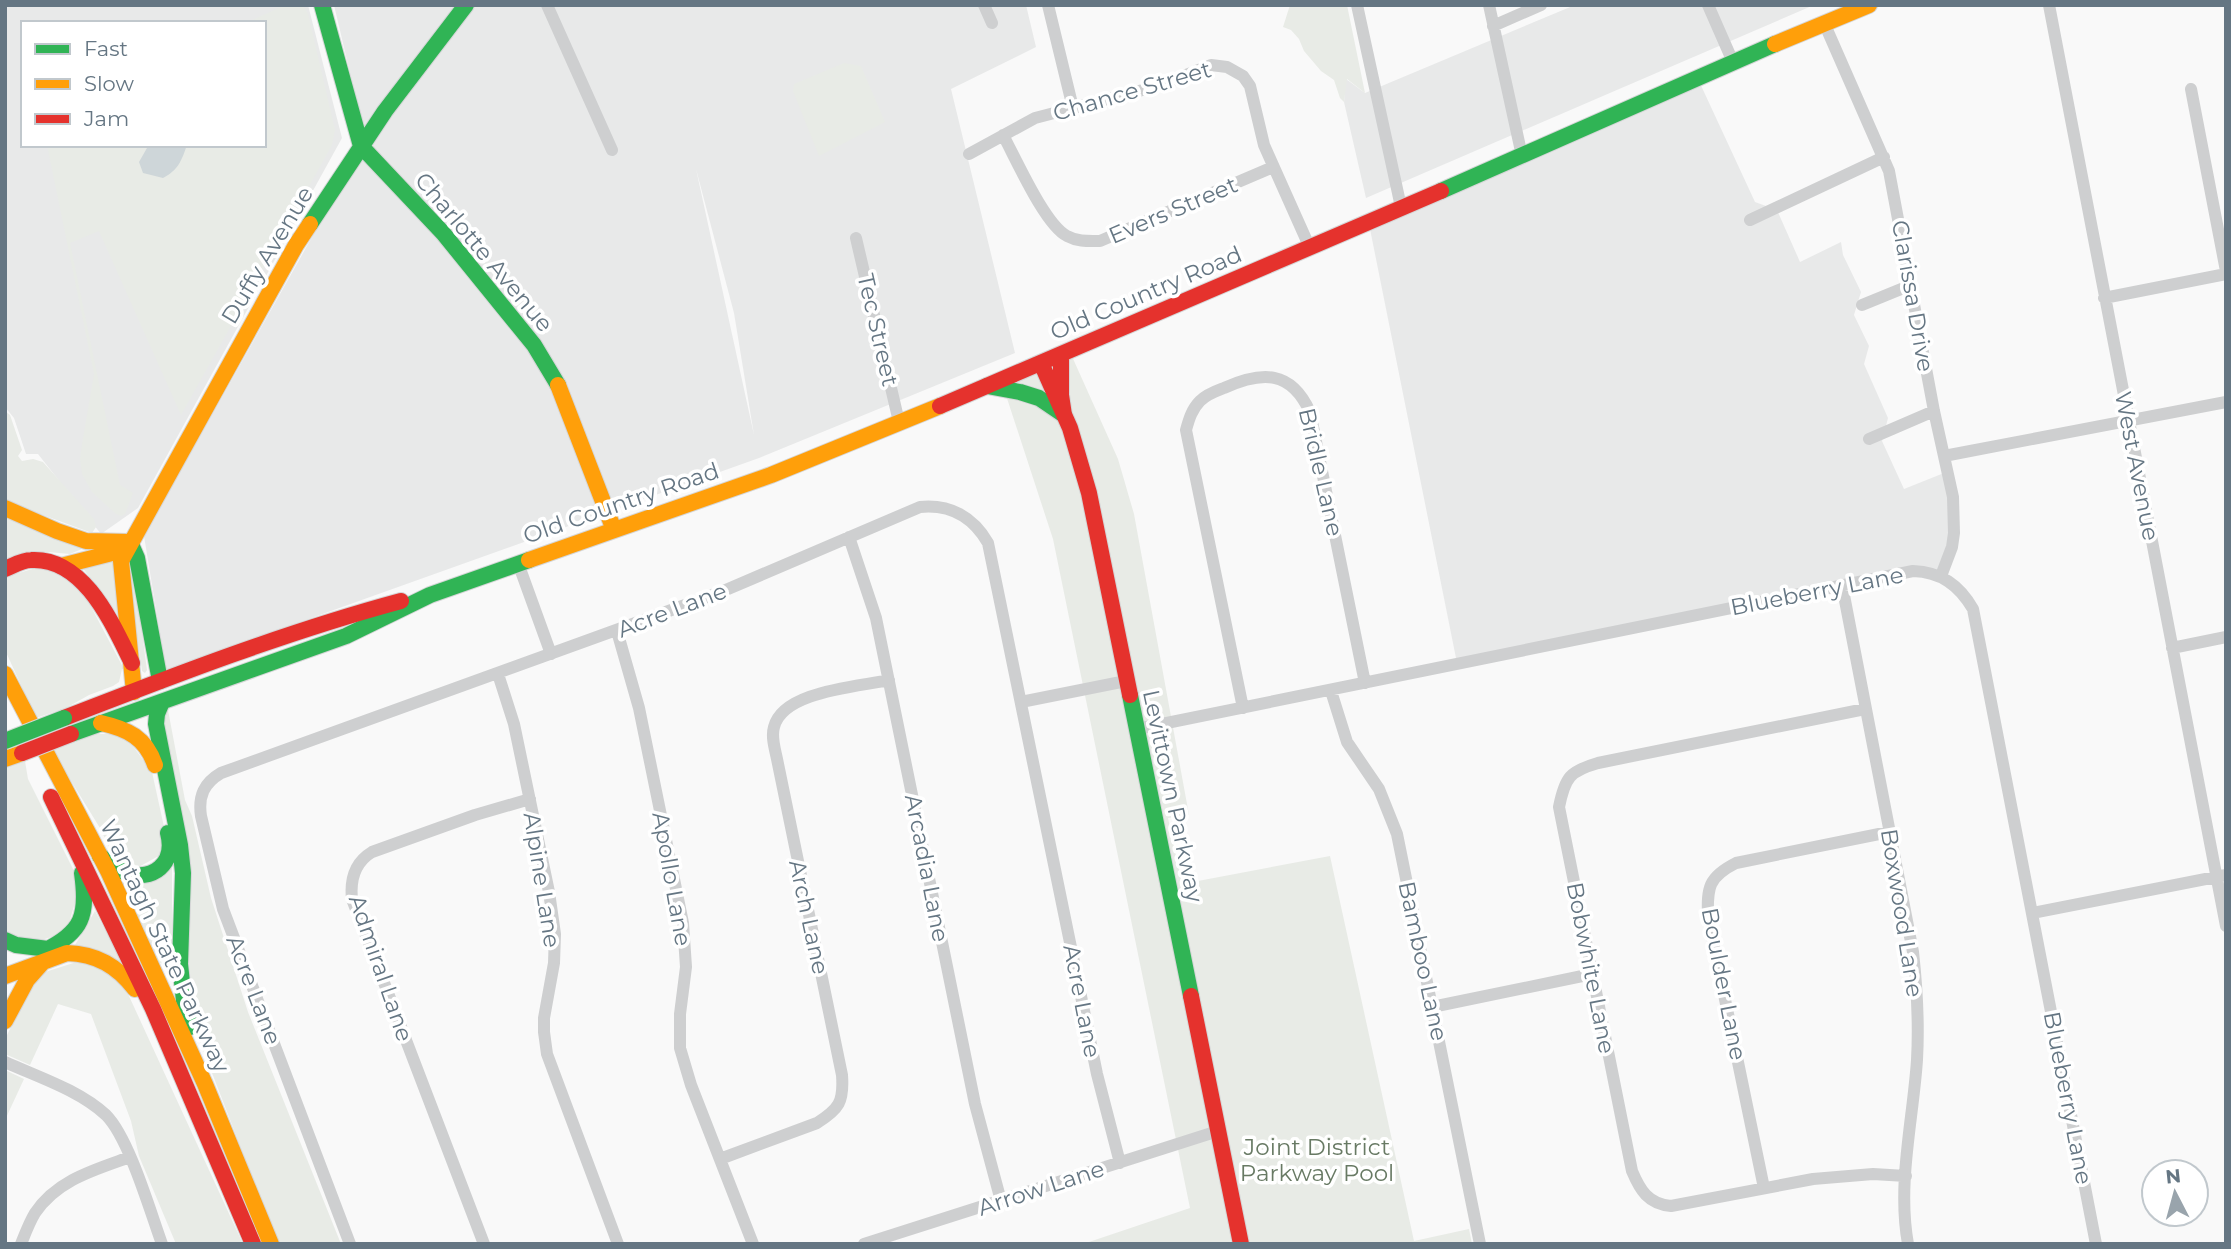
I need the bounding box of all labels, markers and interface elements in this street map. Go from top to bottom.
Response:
legend [21,21,266,147]
text: Fast [84,36,128,61]
street label: Chance Street [1050,55,1214,127]
text: Slow [84,71,134,96]
text: Jam [83,106,129,131]
street label: Charlotte Avenue [409,167,559,337]
street label: Evers Street [1104,170,1242,250]
street label: Duffy Avenue [215,181,319,329]
street label: Clarissa Drive [1886,218,1940,374]
street label: Old Country Road [1046,240,1246,346]
street label: Tec Street [851,271,905,389]
street label: West Avenue [2109,389,2165,543]
street label: Bridle Lane [1293,405,1349,539]
street label: Old Country Road [519,456,723,550]
street label: Blueberry Lane [1728,561,1906,621]
street label: Acre Lane [613,576,731,644]
street label: Levittown Parkway [1137,687,1209,905]
street label: Arcadia Lane [899,792,955,944]
street label: Alpine Lane [517,810,567,950]
street label: Apollo Lane [646,810,698,948]
street label: Wantagh State Parkway [94,815,236,1077]
street label: Boxwood Lane [1875,827,1929,999]
street label: Arch Lane [783,857,835,977]
street label: Bamboo Lane [1392,879,1454,1043]
street label: Bobwhite Lane [1561,880,1621,1056]
street label: Admiral Lane [343,891,419,1045]
street label: Boulder Lane [1695,905,1753,1063]
street label: Acre Lane [220,931,288,1049]
street label: Acre Lane [1057,942,1107,1060]
street label: Blueberry Lane [2038,1009,2098,1187]
park label: Joint District Parkway Pool [1240,1133,1394,1187]
street label: Arrow Lane [974,1154,1108,1222]
north arrow [2140,1158,2210,1228]
text: N [2164,1164,2182,1189]

